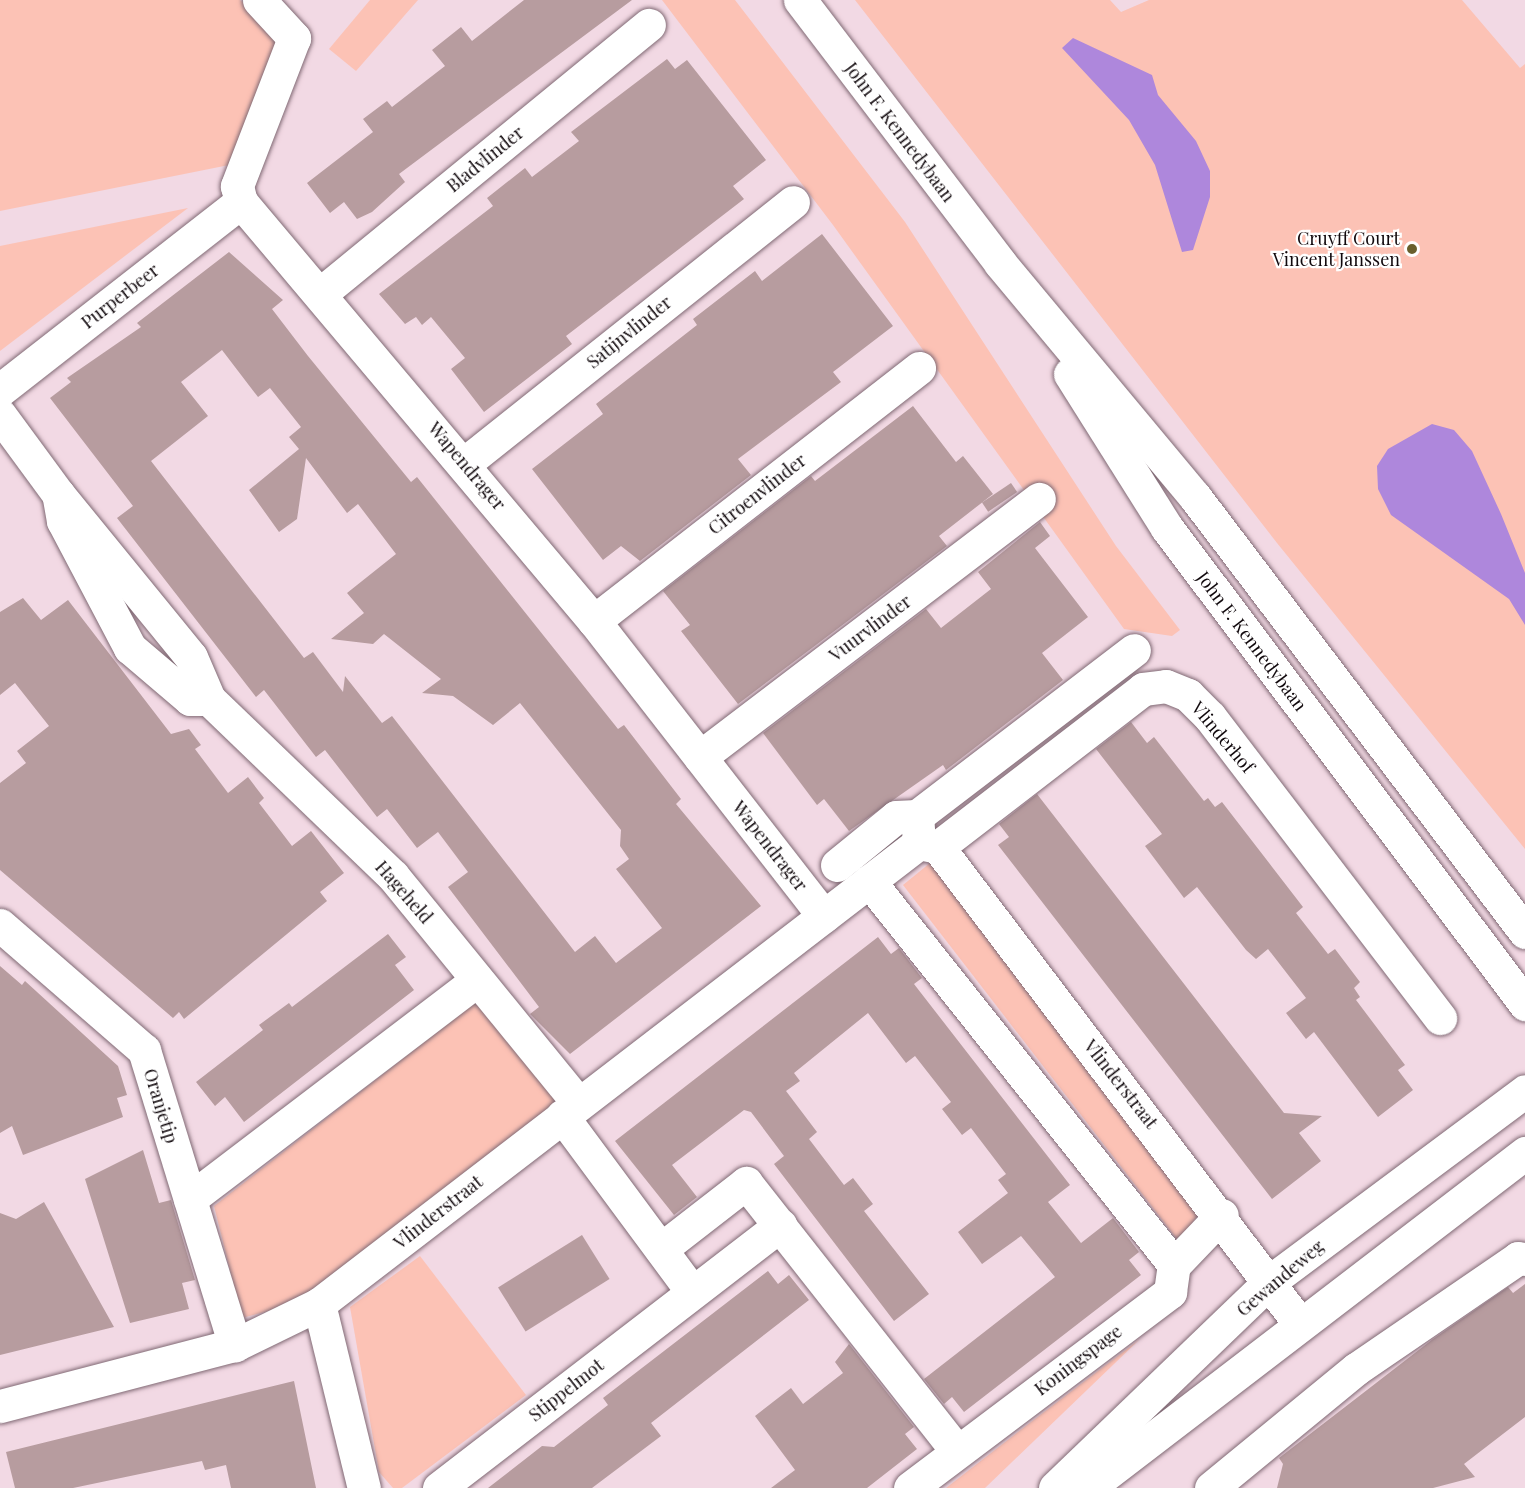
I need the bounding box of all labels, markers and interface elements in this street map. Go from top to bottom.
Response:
street label: John F. Kennedybaan [841,58,959,206]
street label: Bladvlinder [442,121,528,197]
place label: Cruyff Court Vincent Janssen [1273,228,1400,270]
marker: Cruyff Court Vincent Janssen [1405,242,1419,256]
street label: Purperbeer [77,259,163,333]
street label: Satijnvlinder [582,291,676,373]
street label: Wapendrager [424,417,510,515]
street label: Citroenvlinder [704,449,810,539]
street label: John F. Kennedybaan [1193,567,1311,715]
street label: Vuurvlinder [825,590,915,666]
street label: Vlinderhof [1187,697,1259,777]
street label: Wapendrager [728,797,812,895]
street label: Hageheld [371,856,437,928]
street label: Vlinderstraat [1080,1035,1162,1133]
street label: Oranjetip [139,1066,183,1146]
street label: Vlinderstraat [389,1171,487,1253]
street label: Gewandeweg [1232,1235,1328,1321]
street label: Koningspage [1030,1320,1126,1400]
street label: Stippelmot [524,1354,608,1426]

